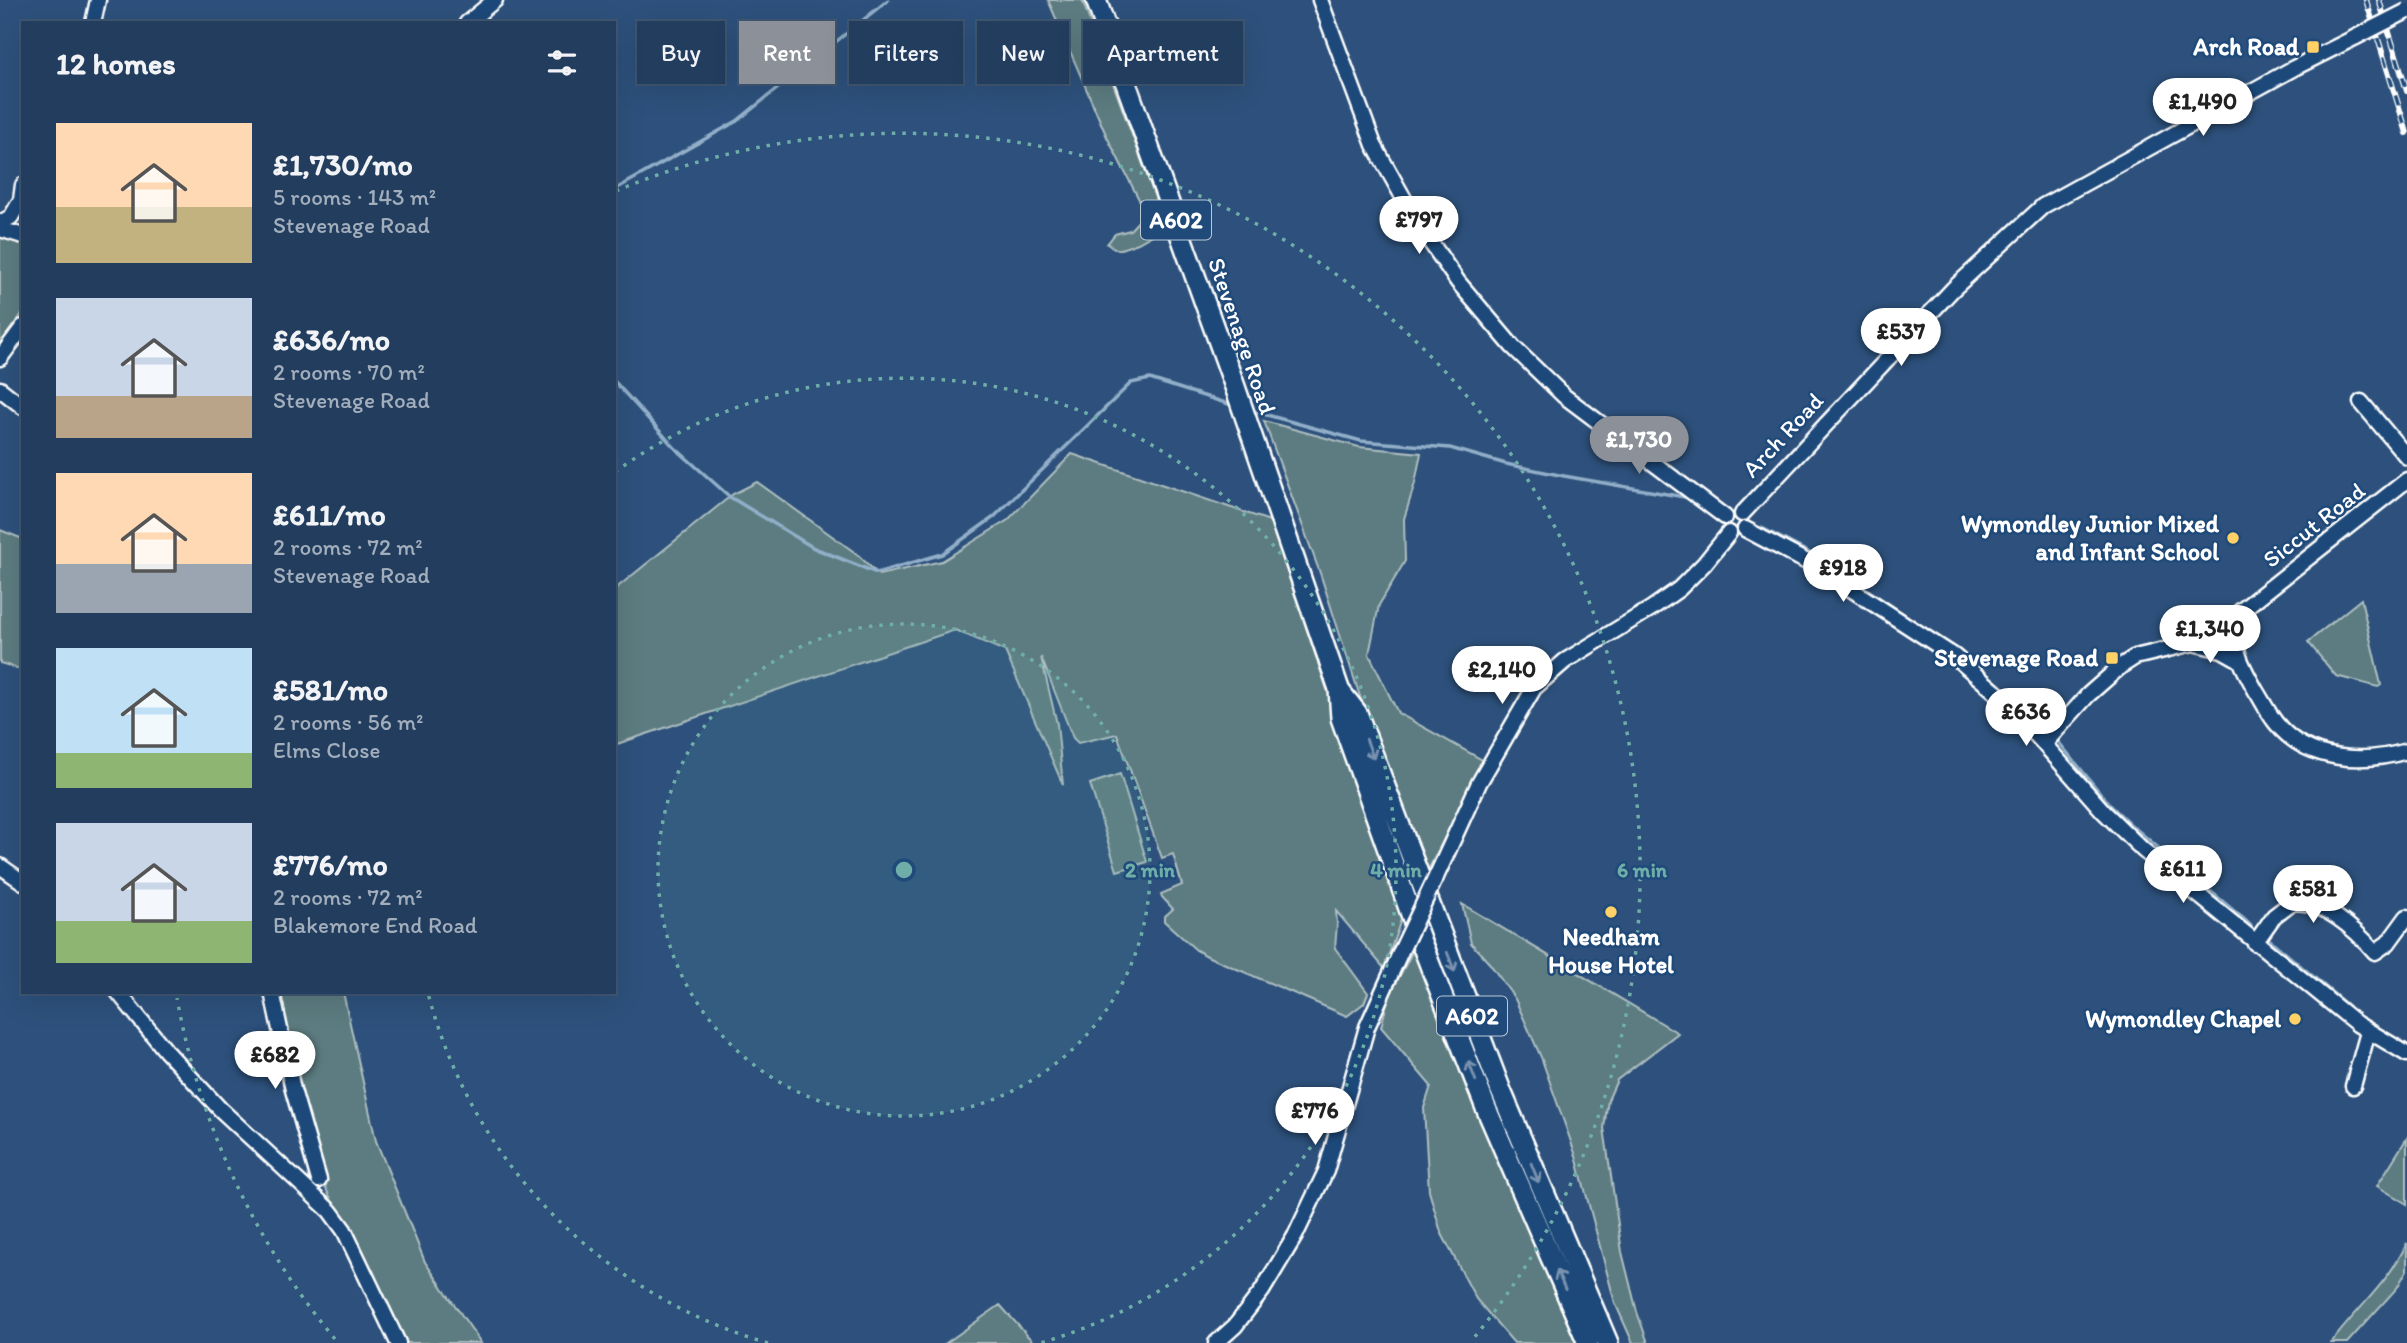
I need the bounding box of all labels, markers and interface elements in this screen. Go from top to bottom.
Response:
chip: Buy [637,21,725,84]
chip: Rent [739,21,835,84]
chip: Filters [849,21,963,84]
chip: New [977,21,1069,84]
chip: Apartment [1083,21,1243,84]
place label: Arch Road [2192,32,2300,61]
marker: Arch Road [2305,39,2321,55]
icon: filters [543,44,581,82]
text: 12 homes [56,45,176,82]
pin: £1,490 [2146,78,2260,138]
text: £1,490 [2169,87,2237,115]
text: £1,730/mo [273,146,413,183]
icon: home [112,151,196,235]
text: 5 rooms · 143 m² [273,183,436,211]
pin: £797 [1378,196,1460,256]
road number: A602 [1141,200,1211,240]
text: £797 [1395,205,1443,233]
text: Stevenage Road [273,211,430,239]
street label: Stevenage Road [1202,254,1283,418]
pin: £537 [1860,308,1942,368]
text: £537 [1877,317,1925,345]
text: £636/mo [273,321,390,358]
icon: home [112,326,196,410]
text: 2 rooms · 70 m² [273,358,425,386]
text: Stevenage Road [273,386,430,414]
street label: Arch Road [1736,386,1829,483]
pin: £1,730 [1582,416,1696,476]
text: £1,730 [1606,425,1672,453]
street label: Siccut Road [2257,476,2371,574]
text: £611/mo [273,496,386,533]
icon: home [112,501,196,585]
place label: Wymondley Junior Mixed and Infant School [1961,509,2220,566]
marker: Wymondley Junior Mixed and Infant School [2225,530,2241,546]
text: 2 rooms · 72 m² [273,533,423,561]
pin: £918 [1802,544,1884,604]
text: £918 [1819,553,1867,581]
text: Stevenage Road [273,561,430,589]
pin: £1,340 [2153,606,2267,665]
text: £1,340 [2176,614,2244,642]
place label: Stevenage Road [1934,643,2098,673]
pin: £2,140 [1445,646,1559,706]
marker: Stevenage Road [2104,650,2120,666]
text: £2,140 [1468,655,1536,683]
text: £581/mo [273,671,388,708]
icon: home [112,676,196,760]
pin: £636 [1985,688,2067,748]
text: £636 [2001,697,2051,725]
text: 2 rooms · 56 m² [273,708,424,736]
text: Elms Close [273,736,380,764]
one-way arrow [1365,738,1377,759]
text: £776/mo [273,846,388,883]
pin: £611 [2142,846,2224,905]
icon: home [112,851,196,935]
text: £611 [2160,854,2206,882]
text: 2 min [1125,857,1176,882]
text: 4 min [1370,857,1423,882]
text: 6 min [1617,857,1668,882]
centre of rings [892,858,916,882]
pin: £581 [2272,866,2354,925]
text: £581 [2289,874,2337,902]
text: 2 rooms · 72 m² [273,883,423,911]
marker: Needham House Hotel [1603,904,1619,920]
text: Blakemore End Road [273,911,478,939]
place label: Needham House Hotel [1548,922,1674,979]
one-way arrow [1445,950,1458,972]
road number: A602 [1437,996,1507,1036]
place label: Wymondley Chapel [2085,1004,2281,1034]
marker: Wymondley Chapel [2287,1011,2303,1027]
pin: £682 [234,1032,316,1091]
text: £682 [250,1040,300,1068]
one-way arrow [1464,1061,1477,1083]
pin: £776 [1274,1088,1356,1147]
text: £776 [1291,1096,1339,1124]
one-way arrow [1529,1162,1542,1183]
one-way arrow [1554,1270,1567,1292]

